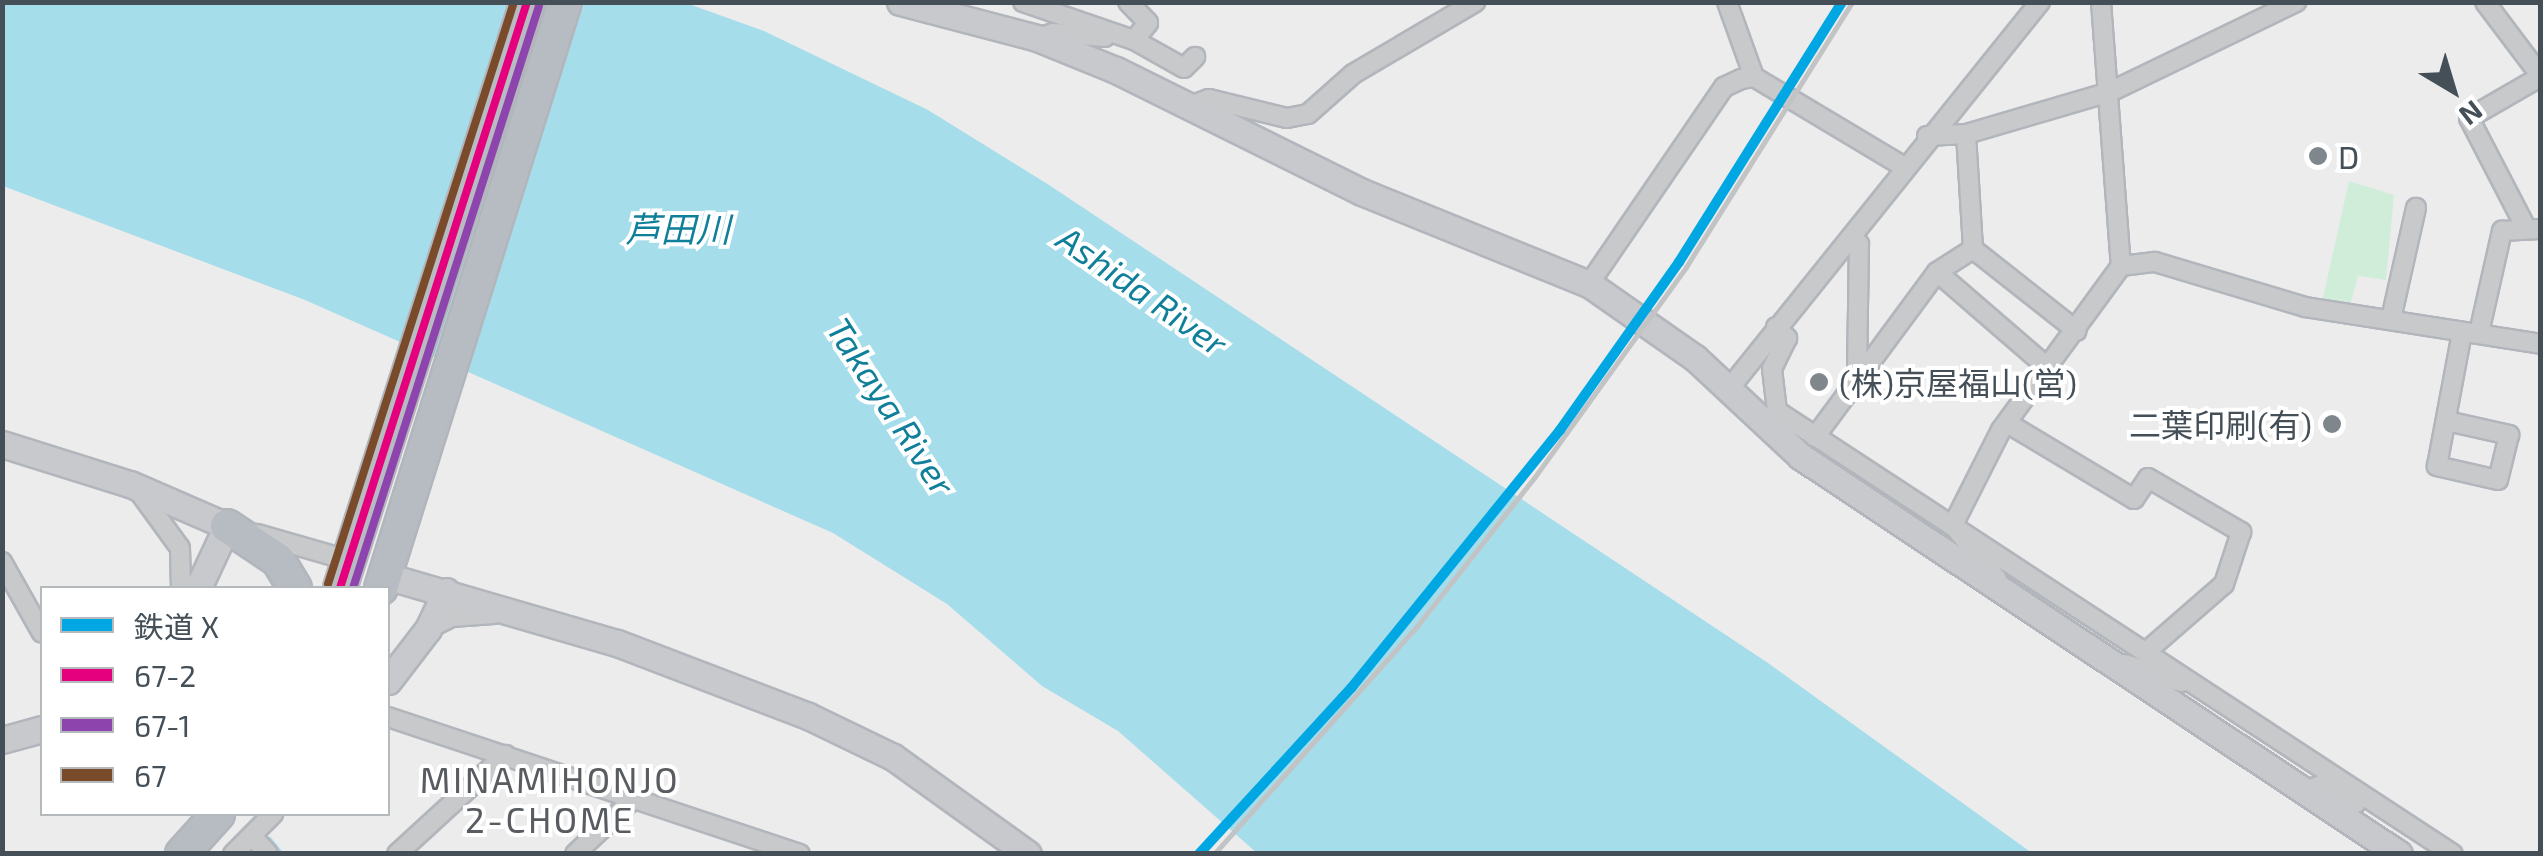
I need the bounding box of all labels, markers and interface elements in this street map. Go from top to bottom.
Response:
north arrow [2403,40,2503,140]
text: N [2453,94,2490,133]
place label: D [2338,137,2359,175]
marker: D [2307,145,2329,167]
water label: 芦田川 [626,207,730,249]
water label: Ashida River [1050,216,1236,364]
water label: Takaya River [819,309,965,503]
place label: (株)京屋福山(営) [1839,363,2077,401]
marker: (株)京屋福山(営) [1808,371,1830,393]
place label: 二葉印刷(有) [2129,405,2312,443]
marker: 二葉印刷(有) [2321,413,2343,435]
legend [40,586,390,816]
text: 鉄道 X [134,608,219,644]
text: 67-2 [134,657,196,693]
text: 67-1 [134,707,190,743]
text: 67 [134,757,167,793]
district label: MINAMIHONJO 2-CHOME [420,758,680,840]

